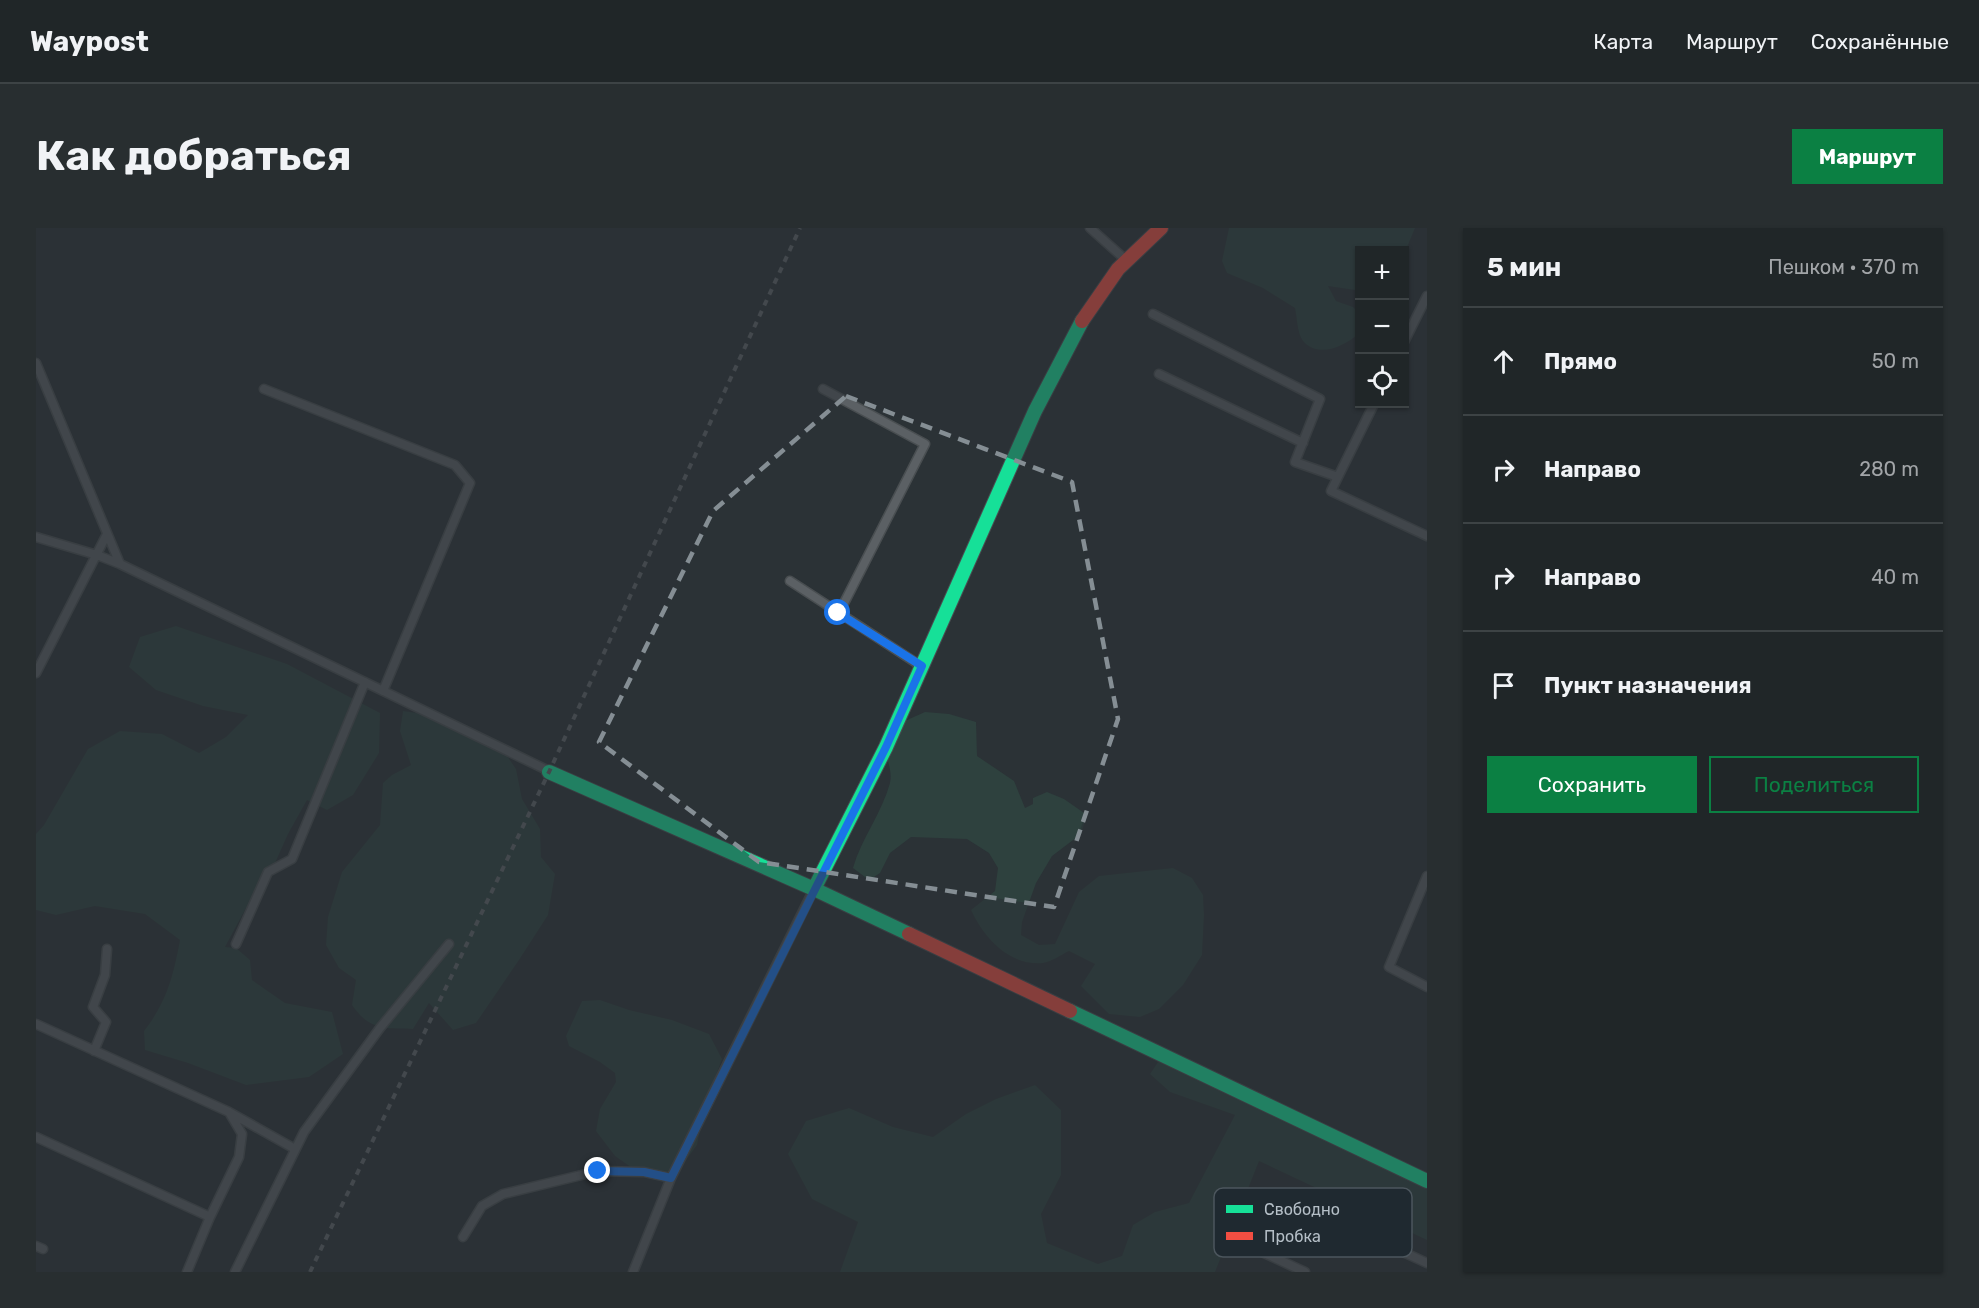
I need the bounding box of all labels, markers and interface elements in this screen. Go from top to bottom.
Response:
text: Waypost [30,25,149,58]
text: Карта [1593,29,1653,54]
text: Маршрут [1686,29,1778,54]
text: Сохранённые [1811,29,1949,54]
button: Маршрут [1792,129,1943,184]
text: Как добраться [36,131,352,181]
map controls [1355,246,1409,408]
button: + [1355,246,1409,300]
text: 5 мин [1487,252,1561,283]
text: Пешком · 370 m [1768,255,1919,279]
button: − [1355,300,1409,354]
icon: ahead [1487,345,1520,378]
text: Прямо [1544,348,1617,375]
text: 50 m [1872,349,1919,373]
button: locate [1355,354,1409,408]
icon: right [1487,453,1520,486]
text: Направо [1544,456,1641,483]
text: 280 m [1859,457,1919,481]
icon: right [1487,561,1520,594]
text: Направо [1544,564,1641,591]
text: 40 m [1871,565,1919,589]
route start [824,599,850,625]
icon: arrive [1487,669,1520,702]
text: Пункт назначения [1544,672,1752,699]
button: Сохранить [1487,756,1697,813]
button: Поделиться [1709,756,1919,813]
route end [584,1157,610,1183]
legend [1214,1188,1412,1257]
text: Свободно [1264,1200,1340,1219]
text: Пробка [1264,1227,1321,1246]

